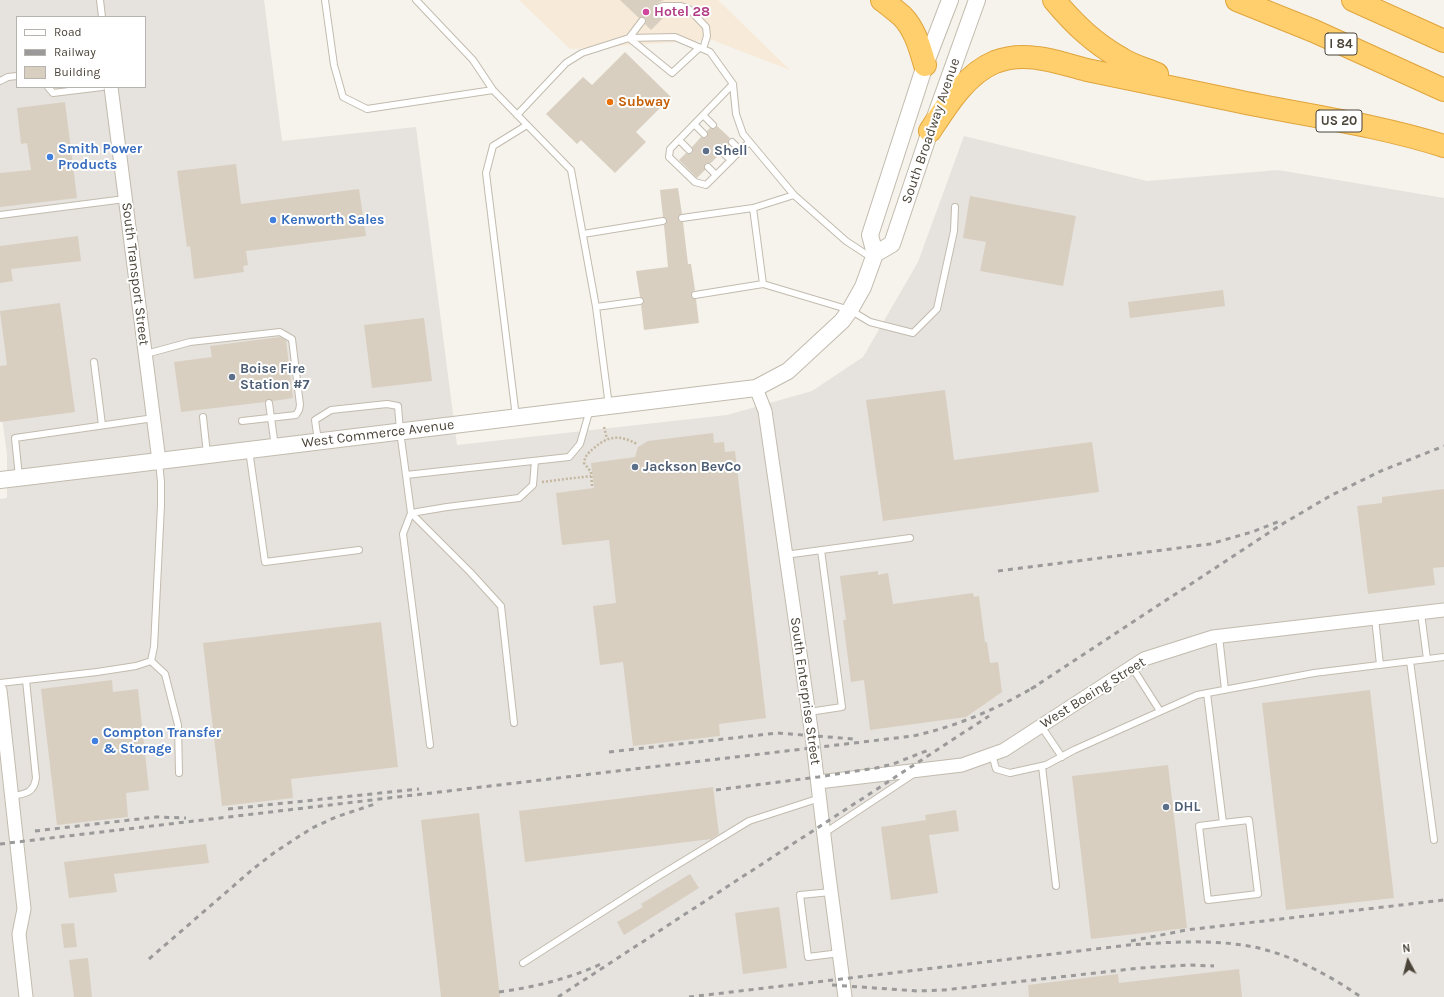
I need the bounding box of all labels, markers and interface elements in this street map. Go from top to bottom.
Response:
place label: Hotel 28 [654,4,710,20]
marker: Hotel 28 [641,7,651,17]
legend [16,16,146,88]
text: Road [54,25,82,39]
road number: I 84 [1325,33,1357,55]
text: Railway [54,45,96,59]
street label: South Broadway Avenue [898,56,964,206]
text: Building [54,65,100,79]
place label: Subway [618,94,670,110]
marker: Subway [605,97,615,107]
road number: US 20 [1316,110,1362,132]
place label: Smith Power Products [58,141,142,174]
place label: Shell [714,143,748,159]
marker: Shell [701,146,711,156]
marker: Smith Power Products [45,152,55,162]
street label: South Transport Street [118,201,152,347]
place label: Kenworth Sales [281,212,384,228]
marker: Kenworth Sales [268,215,278,225]
place label: Boise Fire Station #7 [240,361,309,394]
marker: Boise Fire Station #7 [227,372,237,382]
street label: West Commerce Avenue [301,416,455,452]
place label: Jackson BevCo [643,459,741,475]
marker: Jackson BevCo [630,462,640,472]
street label: South Enterprise Street [786,616,824,766]
street label: West Boeing Street [1037,654,1149,732]
place label: Compton Transfer & Storage [103,725,221,758]
marker: Compton Transfer & Storage [90,736,100,746]
place label: DHL [1174,799,1200,815]
marker: DHL [1161,802,1171,812]
north arrow [1388,941,1428,981]
text: N [1402,942,1411,956]

